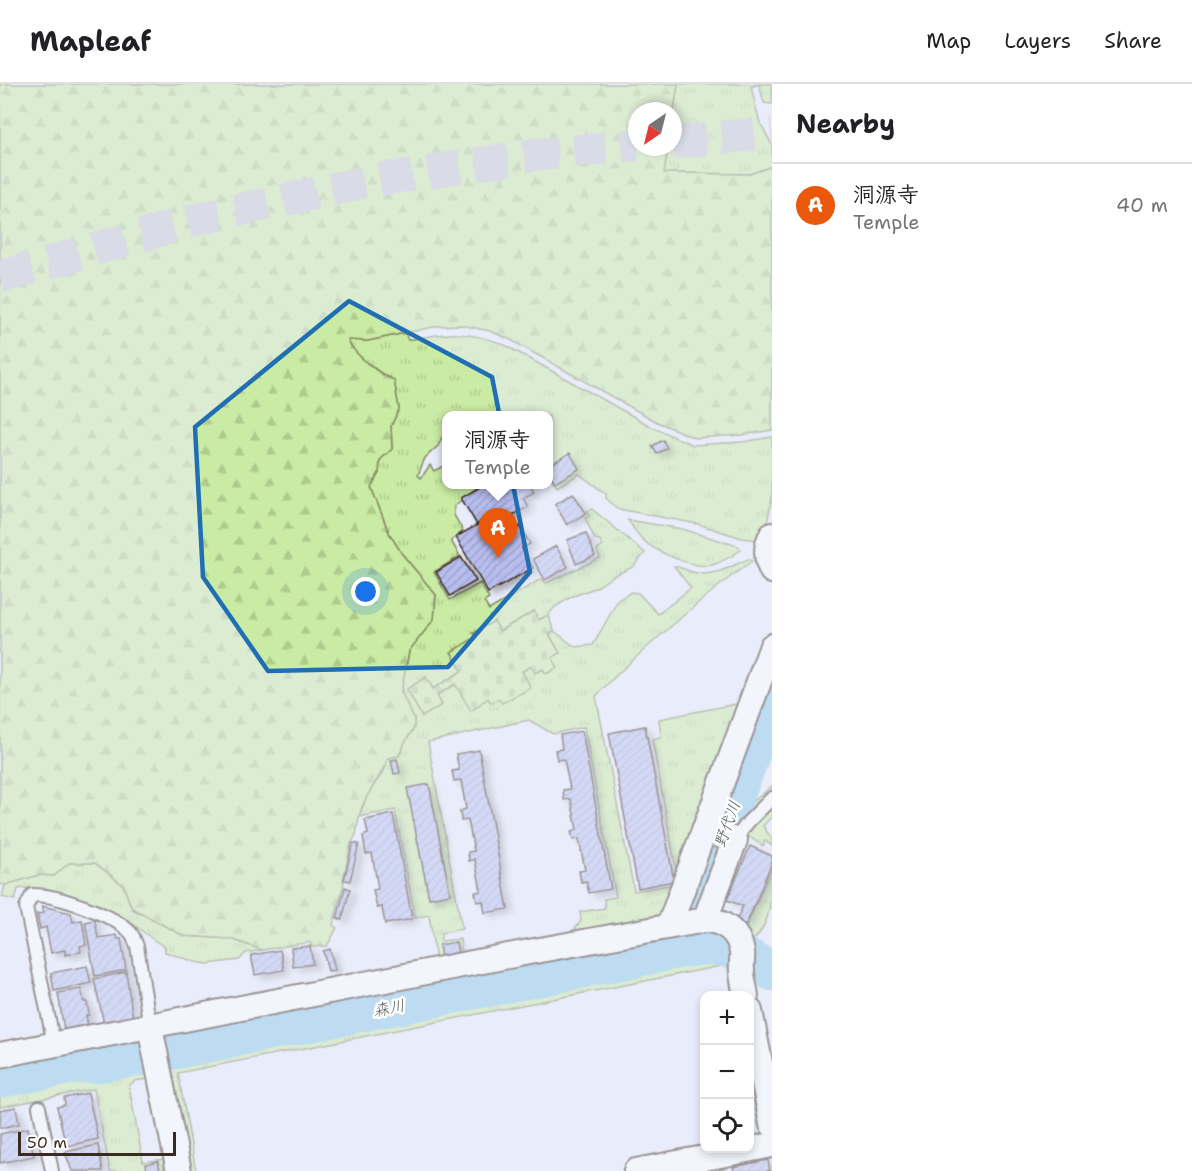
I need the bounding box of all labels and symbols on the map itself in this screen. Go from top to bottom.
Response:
north arrow [628,102,682,156]
pin: A [478,508,518,558]
your location [351,577,380,606]
water label: 野代川 [709,798,745,850]
water label: 森川 [371,995,407,1021]
scale bar [18,1129,176,1156]

